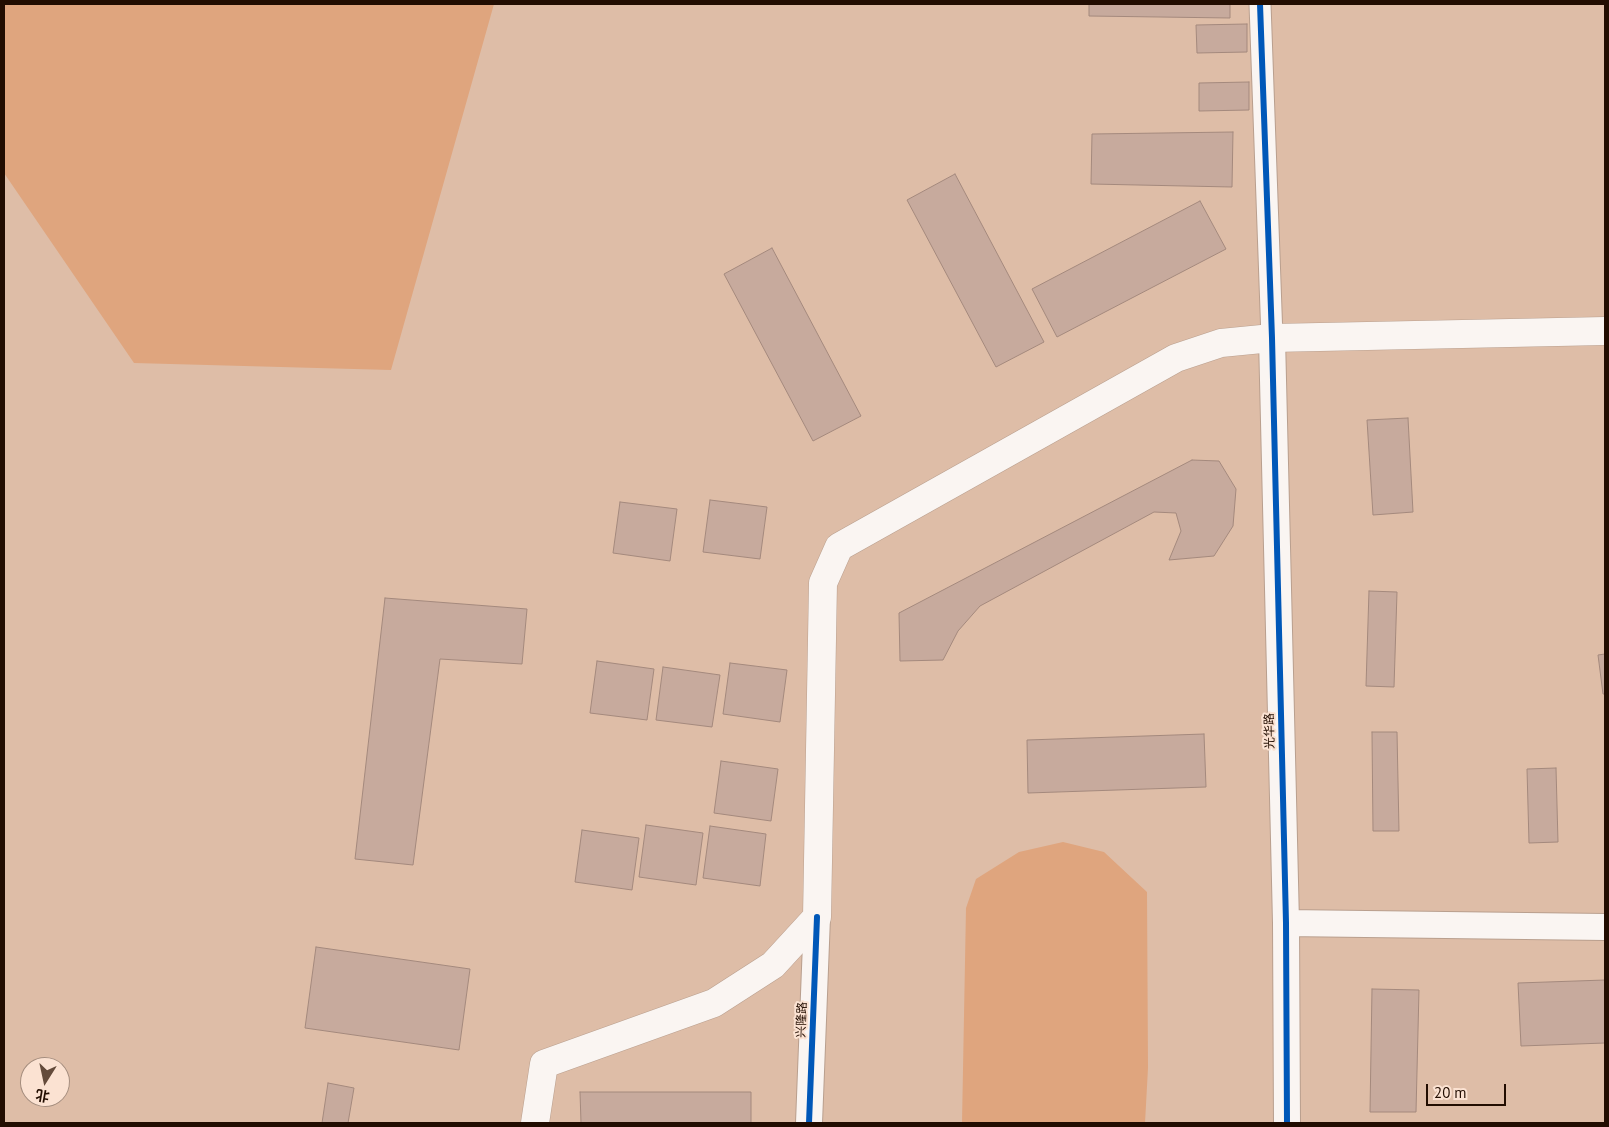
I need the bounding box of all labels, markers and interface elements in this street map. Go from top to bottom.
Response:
street label: 光华路 [1262,713,1278,749]
street label: 兴隆路 [794,1002,810,1038]
north arrow [20,1057,70,1107]
scale bar [1429,1074,1509,1106]
text: 20 m [1434,1083,1467,1102]
text: 北 [34,1086,51,1106]

